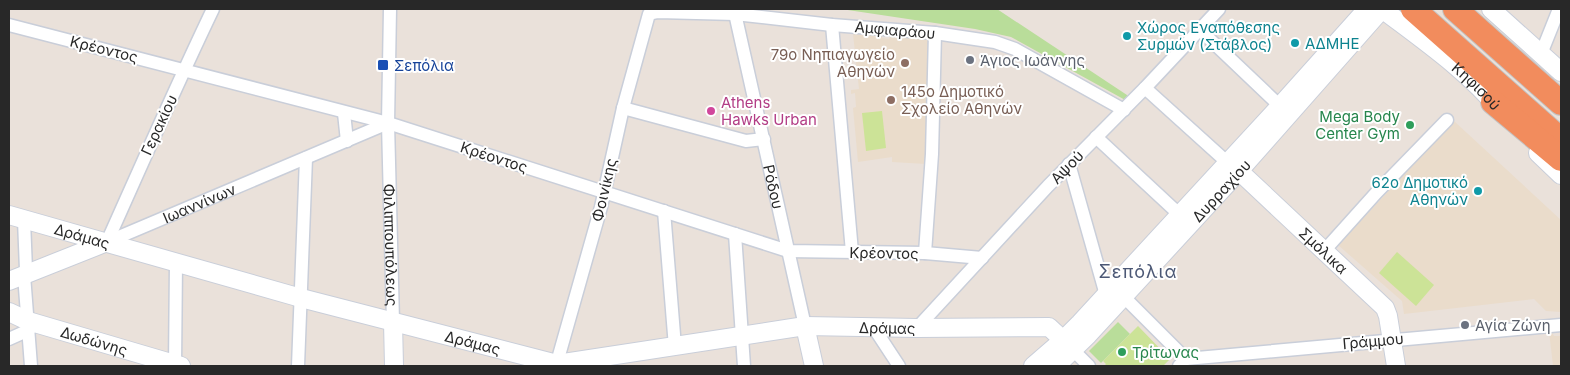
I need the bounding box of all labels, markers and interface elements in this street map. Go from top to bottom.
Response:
street label: Αμφιαράου [854,17,936,43]
place label: Χώρος Εναπόθεσης Συρμών (Στάβλος) [1137,18,1280,54]
marker: Χώρος Εναπόθεσης Συρμών (Στάβλος) [1121,30,1133,42]
street label: Κρέοντος [68,31,140,67]
place label: ΑΔΜΗΕ [1305,34,1360,53]
marker: ΑΔΜΗΕ [1289,37,1301,49]
place label: 79ο Νηπιαγωγείο Αθηνών [771,45,895,81]
place label: Άγιος Ιωάννης [980,51,1085,70]
marker: Άγιος Ιωάννης [964,54,976,66]
place label: Σεπόλια [394,56,454,75]
marker: 79ο Νηπιαγωγείο Αθηνών [899,57,911,69]
marker: Σεπόλια [376,58,390,72]
street label: Κηφισού [1448,58,1505,114]
place label: 145ο Δημοτικό Σχολείο Αθηνών [901,82,1022,118]
street label: Γερακίου [137,92,181,158]
place label: Athens Hawks Urban [721,93,817,129]
marker: 145ο Δημοτικό Σχολείο Αθηνών [885,94,897,106]
marker: Athens Hawks Urban [705,105,717,117]
place label: Mega Body Center Gym [1315,107,1401,143]
marker: Mega Body Center Gym [1404,119,1416,131]
street label: Κρέοντος [458,137,530,177]
street label: Αψού [1046,146,1088,188]
street label: Δυρραχίου [1188,155,1254,226]
street label: Φοινίκης [587,156,621,224]
street label: Ρόδου [760,162,788,211]
place label: 62ο Δημοτικό Αθηνών [1371,173,1468,209]
street label: Ιωαννίνων [160,179,239,227]
street label: Φιλιππουπόλεως [380,183,402,307]
marker: 62ο Δημοτικό Αθηνών [1472,185,1484,197]
street label: Δράμας [52,219,112,253]
street label: Σμόλικα [1295,223,1352,278]
street label: Κρέοντος [849,243,919,263]
district label: Σεπόλια [1098,261,1178,282]
place label: Αγία Ζώνη [1475,316,1551,335]
street label: Δράμας [859,317,916,337]
marker: Αγία Ζώνη [1459,319,1471,331]
street label: Δωδώνης [58,322,130,359]
street label: Δράμας [443,326,503,359]
street label: Γράμμου [1342,329,1404,353]
place label: Τρίτωνας [1132,343,1199,362]
marker: Τρίτωνας [1116,346,1128,358]

